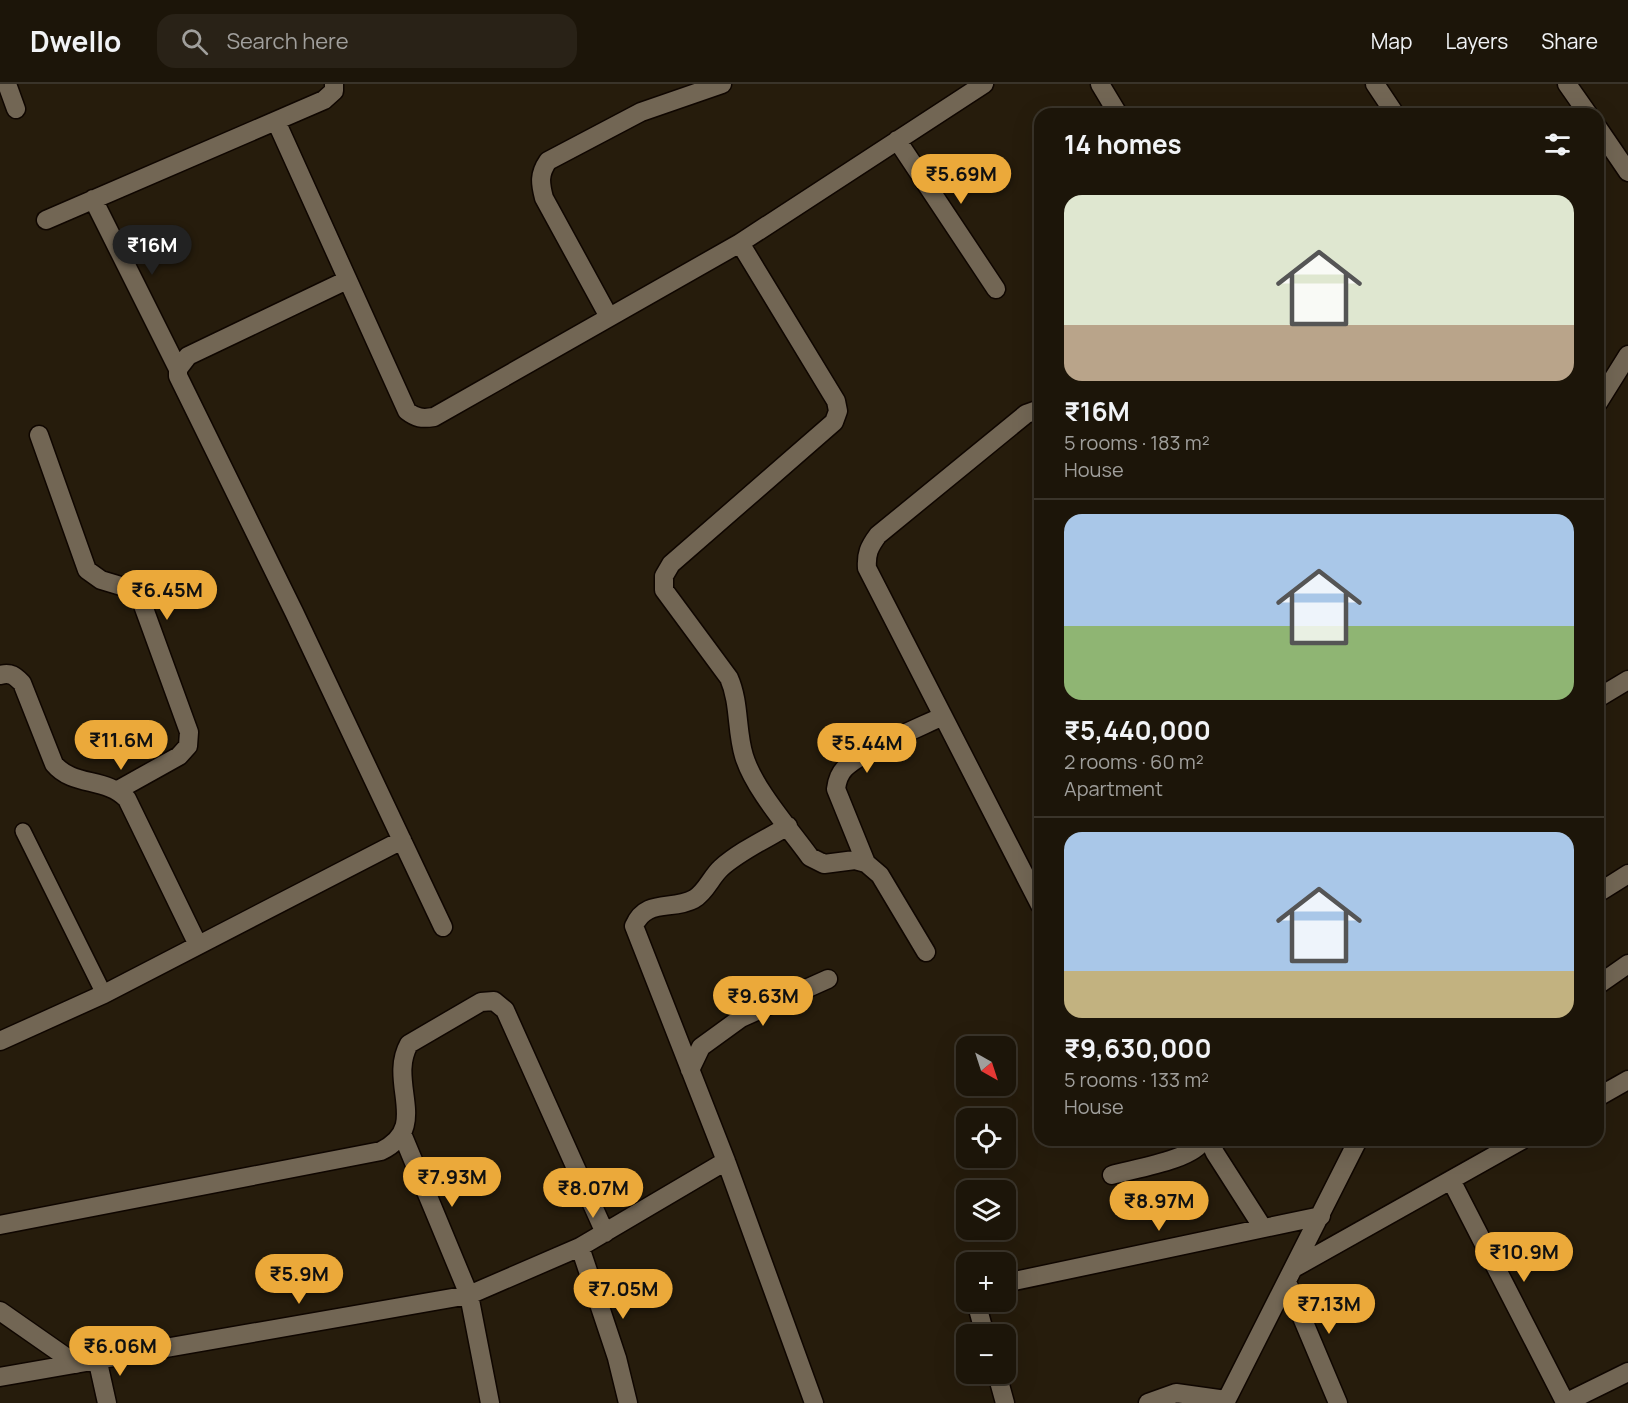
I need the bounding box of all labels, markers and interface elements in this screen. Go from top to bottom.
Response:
search box [157,14,577,68]
text: Dwello [30,22,121,60]
icon: search [178,25,211,58]
text: Search here [226,26,349,56]
text: Map [1371,27,1412,55]
text: Layers [1445,27,1508,55]
text: Share [1541,27,1598,55]
text: 14 homes [1064,126,1182,162]
icon: filters [1541,128,1574,161]
pin: ₹5.69M [912,154,1010,205]
text: ₹5.69M [925,160,997,187]
pin: ₹16M [116,225,188,276]
text: ₹16M [127,231,177,258]
icon: home [1265,234,1373,342]
text: ₹16M [1064,393,1130,429]
text: 5 rooms · 183 m² [1064,429,1210,456]
text: House [1064,456,1124,483]
icon: home [1265,553,1373,661]
pin: ₹6.45M [118,570,216,621]
text: ₹6.45M [131,576,203,603]
text: ₹5,440,000 [1064,712,1211,748]
pin: ₹11.6M [72,720,170,771]
pin: ₹5.44M [818,723,916,774]
text: ₹11.6M [89,726,153,753]
text: ₹5.44M [831,729,903,756]
text: 2 rooms · 60 m² [1064,748,1204,775]
text: Apartment [1064,775,1163,802]
icon: home [1265,871,1373,979]
pin: ₹9.63M [714,976,812,1027]
text: ₹9.63M [727,982,799,1009]
text: ₹9,630,000 [1064,1030,1212,1066]
north arrow [956,1036,1016,1096]
map controls [956,1036,1016,1384]
text: 5 rooms · 133 m² [1064,1066,1209,1093]
text: House [1064,1093,1124,1120]
button: locate [956,1108,1016,1168]
pin: ₹7.93M [403,1157,501,1208]
text: ₹7.93M [417,1163,487,1190]
pin: ₹8.07M [544,1168,642,1219]
text: ₹8.07M [557,1174,629,1201]
button: layers [956,1180,1016,1240]
pin: ₹8.97M [1110,1181,1208,1232]
text: ₹8.97M [1124,1187,1194,1214]
pin: ₹10.9M [1475,1232,1573,1283]
text: ₹10.9M [1489,1238,1559,1265]
button: + [956,1252,1016,1312]
pin: ₹5.9M [257,1254,341,1305]
text: ₹5.9M [269,1260,329,1287]
pin: ₹7.05M [574,1269,672,1320]
text: ₹7.05M [588,1275,658,1302]
pin: ₹7.13M [1280,1284,1378,1335]
text: ₹7.13M [1297,1290,1361,1317]
button: − [956,1324,1016,1384]
pin: ₹6.06M [71,1326,169,1377]
text: ₹6.06M [83,1332,157,1359]

